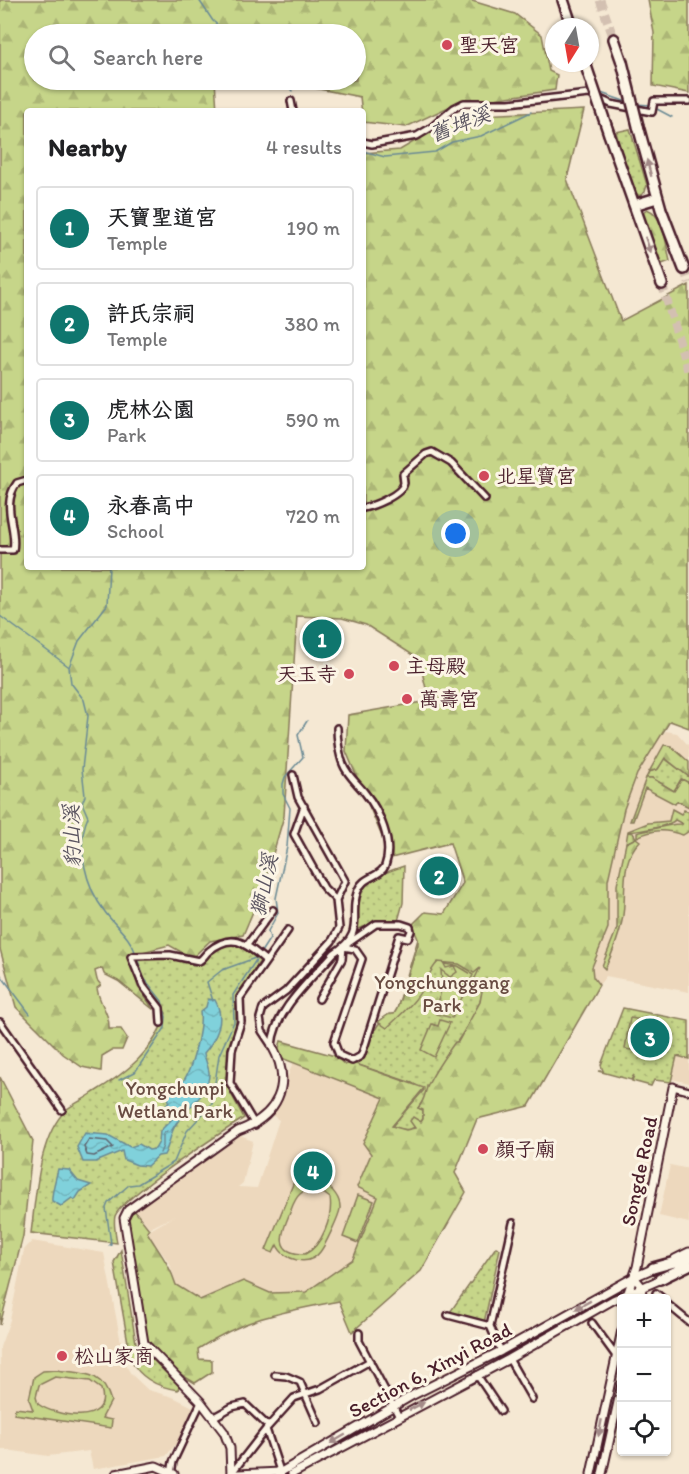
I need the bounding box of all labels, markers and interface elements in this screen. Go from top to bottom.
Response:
north arrow [545,18,599,72]
search box [24,24,366,90]
place label: 聖天宮 [459,33,519,57]
marker: 聖天宮 [440,38,454,52]
icon: search [45,41,78,74]
text: Search here [93,44,203,71]
water label: 舊埤溪 [426,100,495,146]
text: Nearby [48,131,127,163]
text: 4 results [266,135,342,159]
one-way arrow [644,159,653,177]
text: 天寶聖道宮 [107,204,217,231]
text: 1 [65,216,74,240]
text: 190 m [287,216,340,240]
text: Temple [107,231,168,255]
one-way arrow [643,236,653,254]
text: 許氏宗祠 [107,300,195,327]
text: 2 [64,312,75,336]
text: 380 m [285,312,340,336]
text: Temple [107,327,168,351]
text: 虎林公園 [107,396,195,423]
text: 3 [64,408,75,432]
text: 590 m [285,408,340,432]
text: Park [107,423,146,447]
place label: 北星寶宮 [496,464,576,488]
marker: 北星寶宮 [477,469,491,483]
text: 永春高中 [107,492,195,519]
text: 4 [63,504,76,528]
text: 720 m [286,504,340,528]
text: School [107,519,164,543]
your location [441,519,470,548]
pin: 1 [302,616,342,662]
place label: 主母殿 [406,654,466,678]
marker: 主母殿 [387,659,401,673]
place label: 天玉寺 [277,662,337,686]
marker: 天玉寺 [342,667,356,681]
place label: 萬壽宮 [419,687,479,711]
marker: 萬壽宮 [400,692,414,706]
water label: 豹山溪 [58,803,85,868]
water label: 獅山溪 [245,851,282,918]
pin: 2 [420,854,458,898]
park label: Yongchunggang Park [374,970,510,1017]
pin: 3 [630,1016,670,1060]
park label: Yongchunpi Wetland Park [117,1076,233,1123]
street label: Songde Road [616,1114,662,1228]
place label: 顏子廟 [495,1137,555,1161]
marker: 顏子廟 [476,1142,490,1156]
pin: 4 [294,1148,332,1194]
map controls [617,1294,671,1456]
button: + [617,1294,671,1348]
one-way arrow [574,1300,591,1310]
street label: Section 6, Xinyi Road [345,1317,515,1423]
place label: 松山家商 [74,1344,154,1368]
button: − [617,1348,671,1402]
marker: 松山家商 [55,1349,69,1363]
one-way arrow [409,1401,426,1411]
button: locate [617,1402,671,1456]
one-way arrow [595,1419,604,1438]
one-way arrow [329,1434,346,1444]

